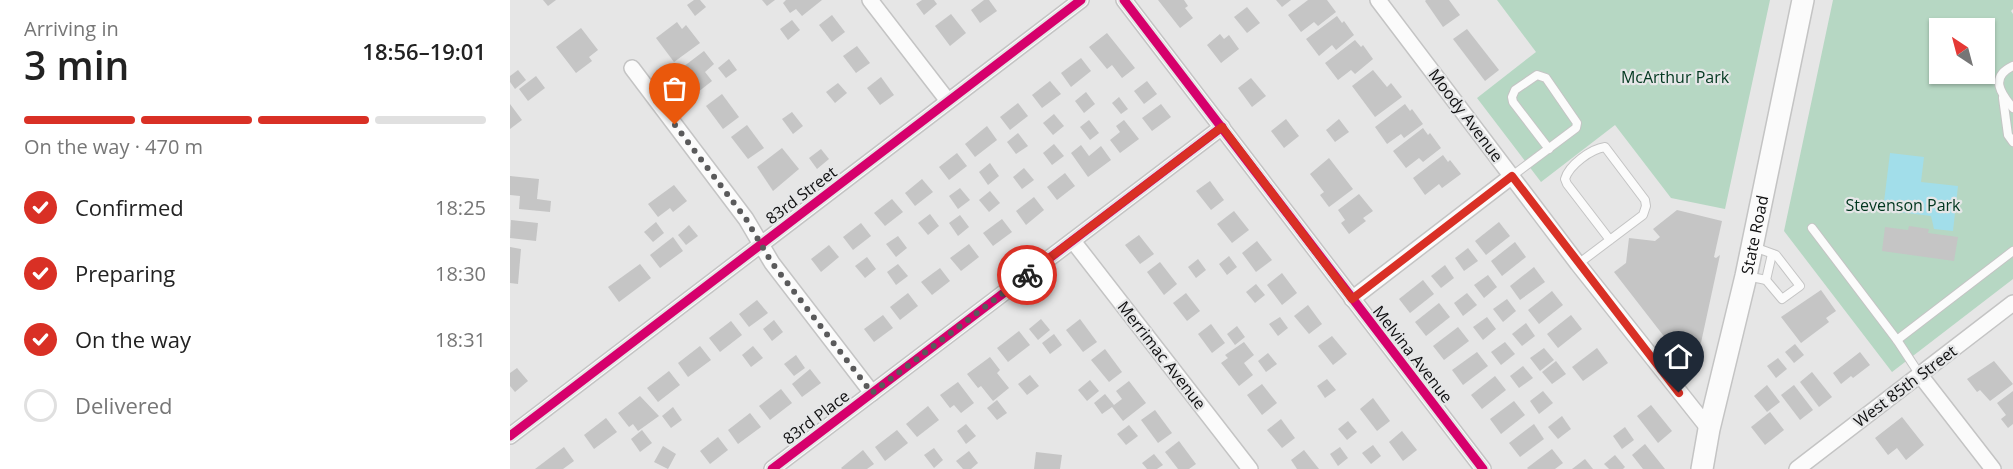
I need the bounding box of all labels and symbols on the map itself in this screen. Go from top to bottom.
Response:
north arrow [1929,18,1995,84]
pin [649,63,700,125]
street label: Moody Avenue [1424,64,1508,166]
park label: McArthur Park [1621,66,1730,88]
street label: 83rd Street [761,161,841,229]
street label: State Road [1736,193,1773,276]
park label: Stevenson Park [1846,194,1961,216]
courier [997,245,1057,305]
street label: Merrimac Avenue [1113,296,1211,414]
street label: Melvina Avenue [1368,301,1458,407]
pin [1653,331,1704,393]
street label: West 85th Street [1849,340,1961,432]
street label: 83rd Place [778,385,854,449]

